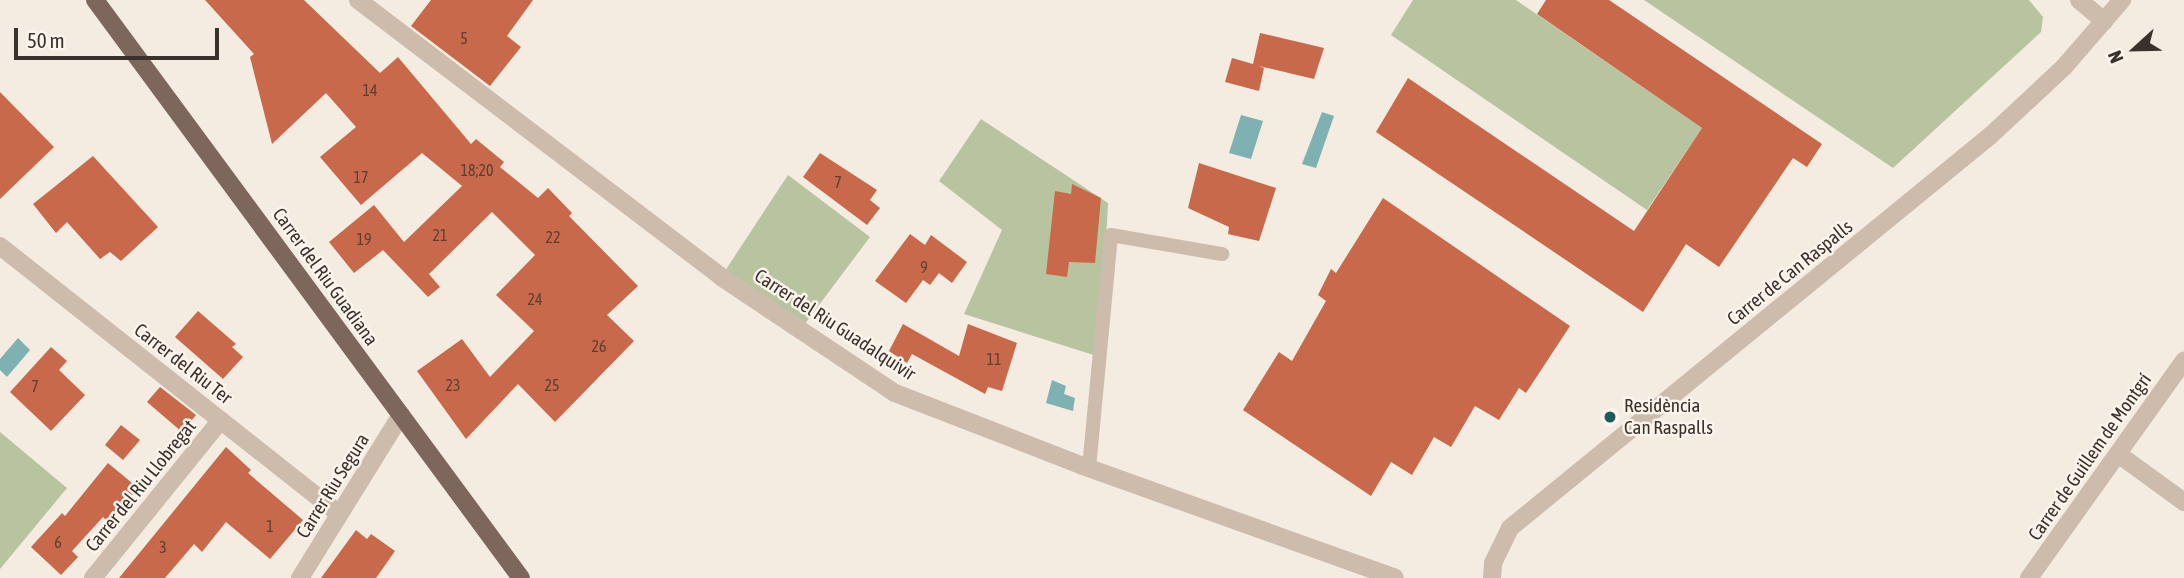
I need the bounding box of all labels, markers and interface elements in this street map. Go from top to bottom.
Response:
scale bar [18,14,222,58]
north arrow [2100,14,2170,84]
text: 50 m [27,28,65,52]
house number: 5 [460,28,468,48]
text: N [2103,48,2128,66]
house number: 14 [362,80,378,100]
house number: 18;20 [461,160,493,180]
house number: 17 [353,167,369,187]
house number: 7 [834,172,842,192]
street label: Carrer del Riu Guadiana [267,204,383,350]
street label: Carrer de Can Raspalls [1723,216,1857,330]
house number: 21 [432,225,448,245]
house number: 22 [545,227,561,247]
house number: 19 [356,229,372,249]
house number: 9 [920,257,928,277]
street label: Carrer del Riu Guadalquivir [750,264,920,386]
house number: 24 [527,289,543,309]
street label: Carrer del Riu Ter [130,319,236,409]
house number: 26 [591,336,607,356]
house number: 11 [986,349,1002,369]
street label: Carrer de Guillem de Montgrí [2024,369,2156,545]
house number: 23 [445,375,461,395]
house number: 25 [544,375,560,395]
house number: 7 [31,376,39,396]
place label: Residència Can Raspalls [1624,395,1713,439]
marker: Residència Can Raspalls [1602,409,1618,425]
street label: Carrer del Riu Llobregat [81,416,201,556]
street label: Carrer Riu Segura [292,429,374,543]
house number: 1 [266,516,274,536]
house number: 6 [54,532,62,552]
house number: 3 [159,537,167,557]

